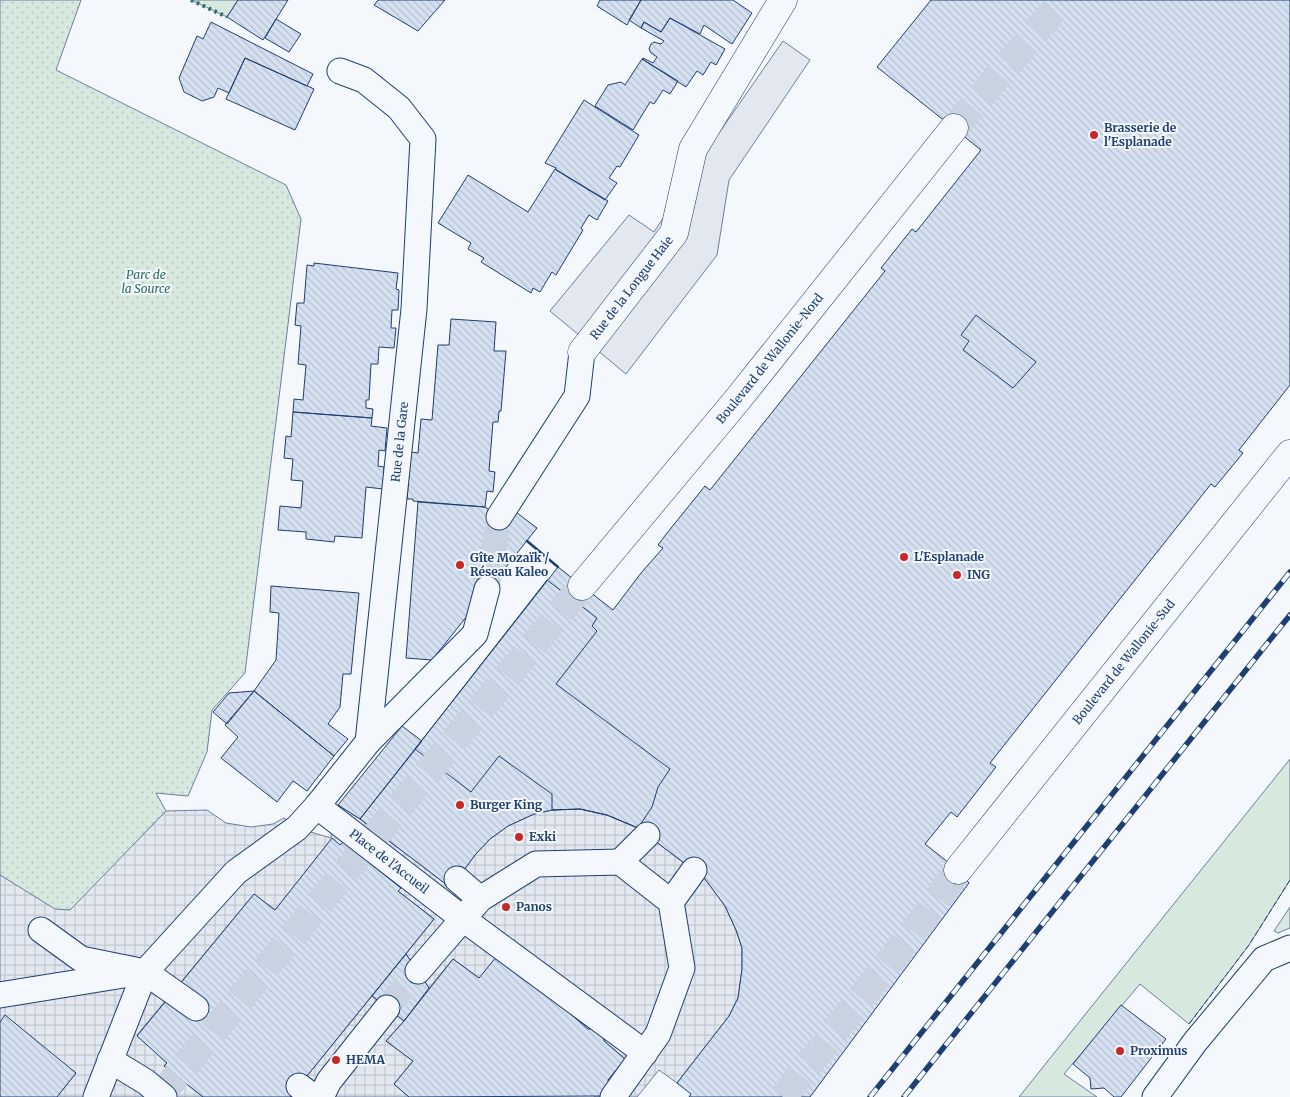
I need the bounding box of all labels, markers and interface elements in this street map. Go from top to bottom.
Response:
place label: Brasserie de l'Esplanade [1104,120,1177,149]
marker: Brasserie de l'Esplanade [1088,129,1100,141]
street label: Rue de la Longue Haie [586,233,676,342]
park label: Parc de la Source [122,267,170,296]
street label: Boulevard de Wallonie-Nord [713,290,826,426]
street label: Rue de la Gare [388,401,411,483]
place label: L'Esplanade [914,549,985,564]
place label: Gîte Mozaïk / Réseau Kaleo [470,550,549,579]
marker: L'Esplanade [898,551,910,563]
marker: Gîte Mozaïk / Réseau Kaleo [454,559,466,571]
place label: ING [967,567,990,582]
marker: ING [951,569,963,581]
street label: Boulevard de Wallonie-Sud [1069,596,1178,727]
place label: Burger King [470,797,543,812]
marker: Burger King [454,799,466,811]
street label: Place de l'Accueil [347,826,432,897]
place label: Exki [529,829,556,844]
marker: Exki [513,831,525,843]
place label: Panos [516,899,552,914]
marker: Panos [500,901,512,913]
place label: Proximus [1130,1043,1188,1058]
marker: Proximus [1114,1045,1126,1057]
place label: HEMA [346,1052,386,1067]
marker: HEMA [330,1054,342,1066]

